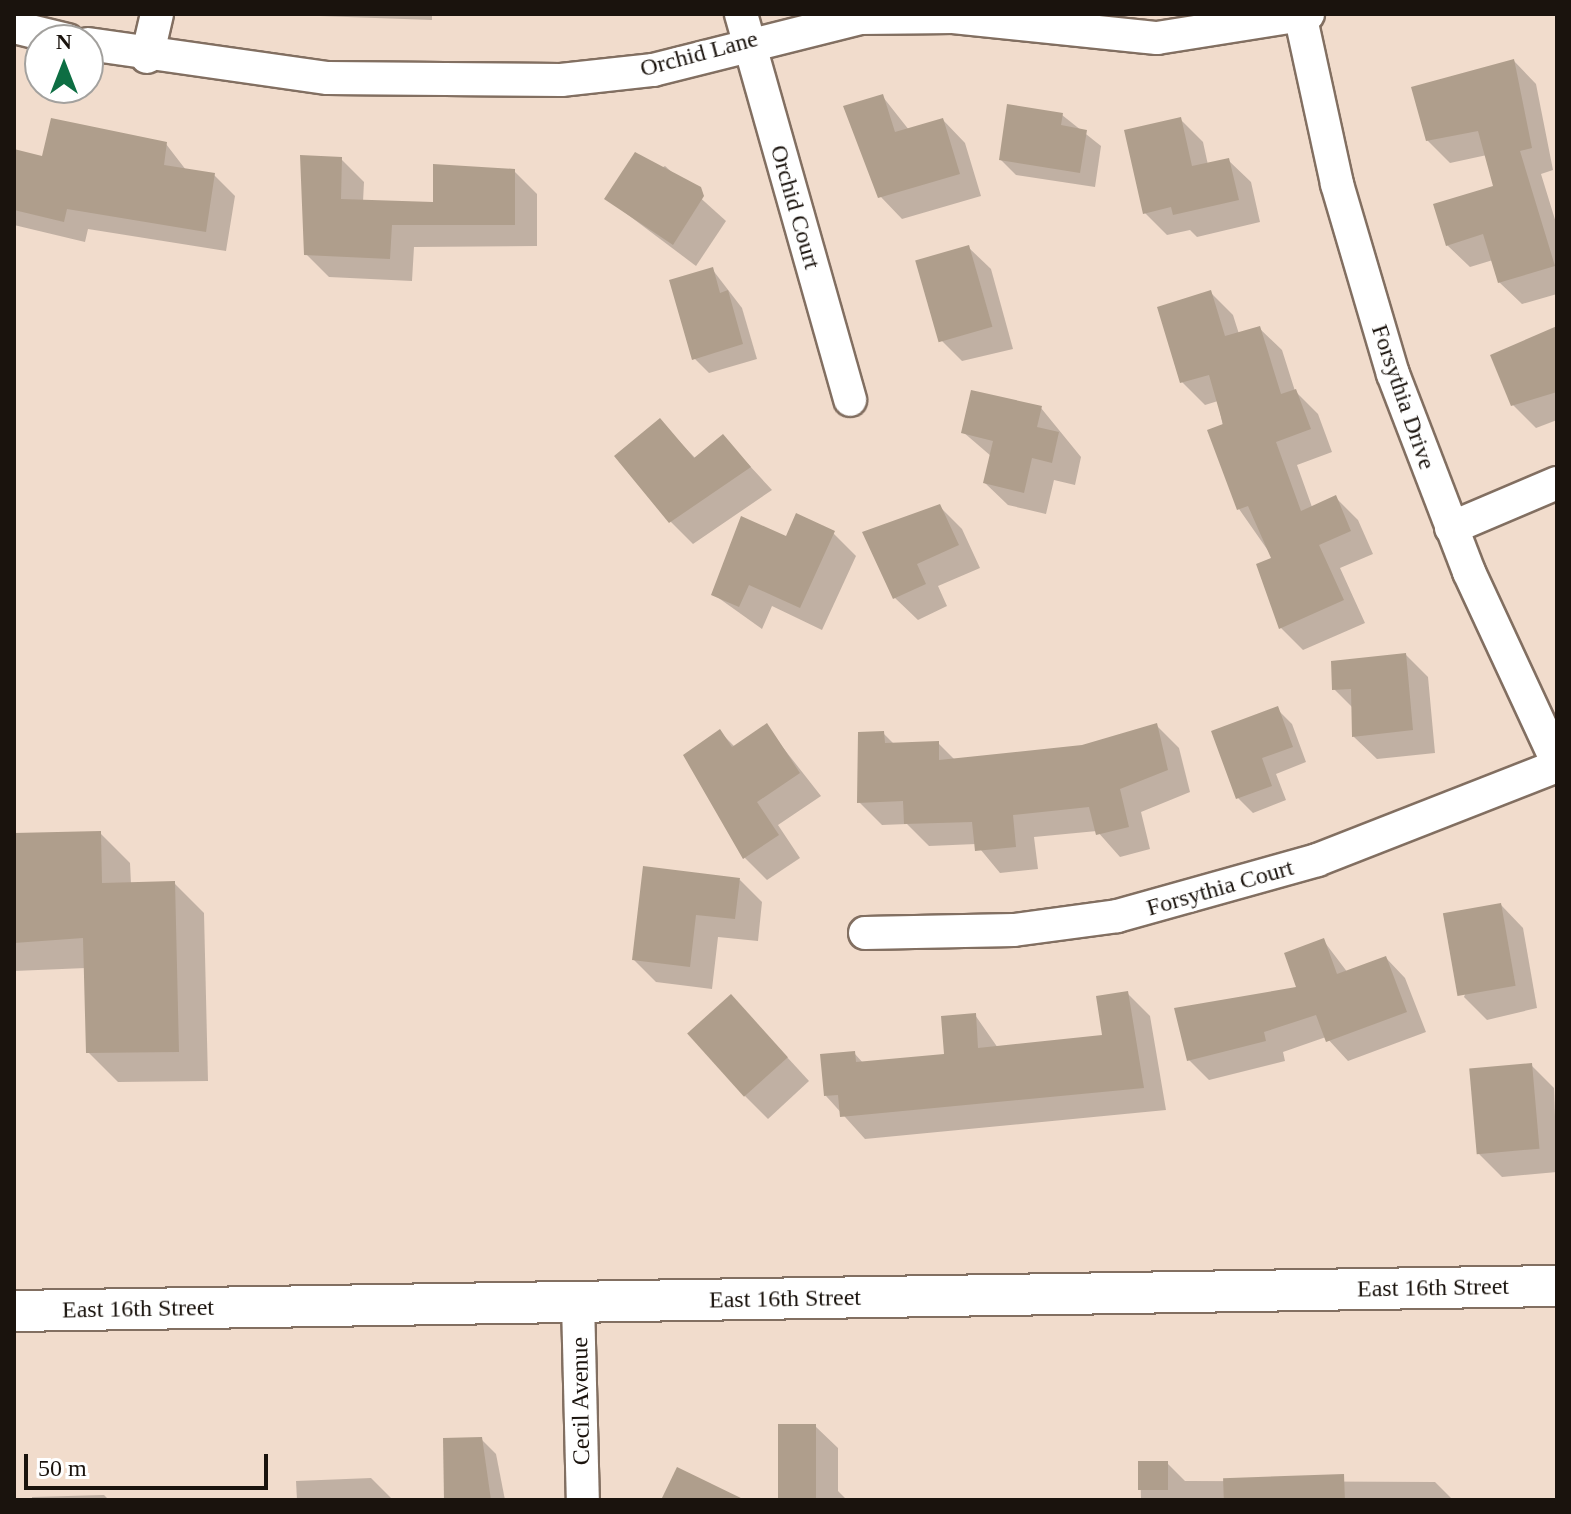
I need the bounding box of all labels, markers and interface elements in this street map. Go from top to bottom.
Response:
north arrow [24,24,104,104]
street label: Orchid Lane [637,24,761,84]
text: N [56,29,72,54]
street label: Orchid Court [764,142,826,272]
street label: Forsythia Drive [1365,321,1441,473]
street label: Forsythia Court [1143,853,1297,923]
street label: East 16th Street [1357,1272,1509,1304]
street label: East 16th Street [709,1283,861,1315]
street label: East 16th Street [62,1293,214,1325]
street label: Cecil Avenue [565,1336,597,1466]
scale bar [28,1438,272,1488]
text: 50 m [38,1455,87,1481]

